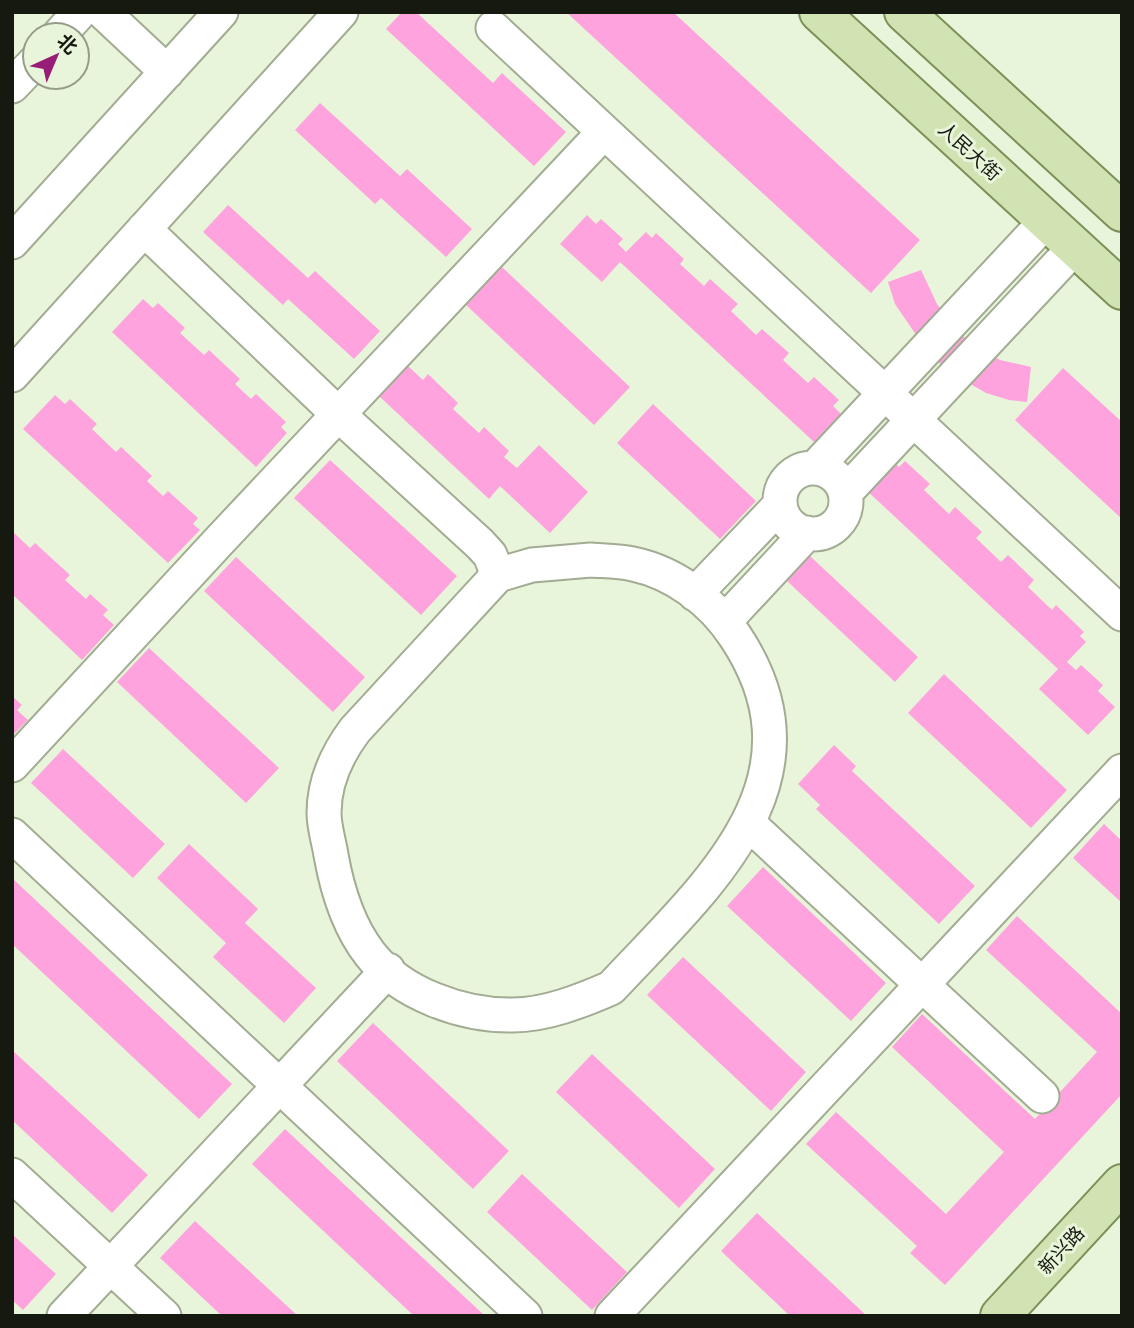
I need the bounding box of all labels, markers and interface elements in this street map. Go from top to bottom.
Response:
north arrow [21,21,91,91]
text: 北 [52,28,84,60]
street label: 人民大街 [933,116,1007,186]
street label: 新兴路 [1032,1220,1090,1280]

